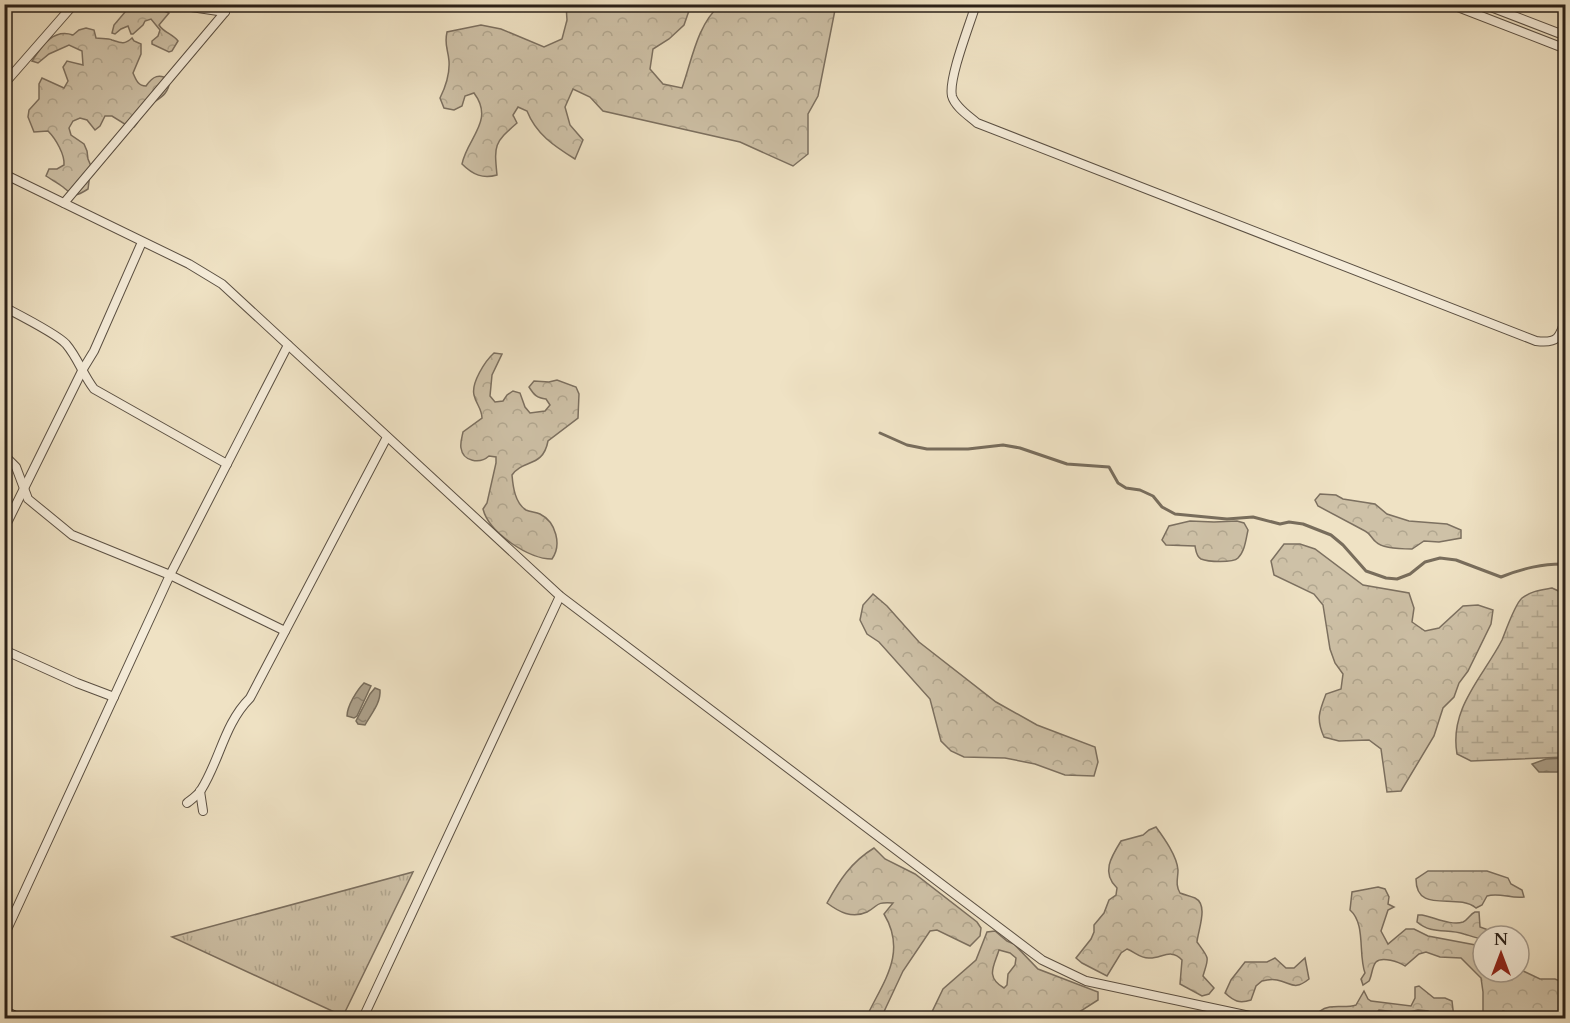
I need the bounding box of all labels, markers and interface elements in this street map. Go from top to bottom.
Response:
north arrow [1471,924,1531,984]
text: N [1494,929,1508,951]

